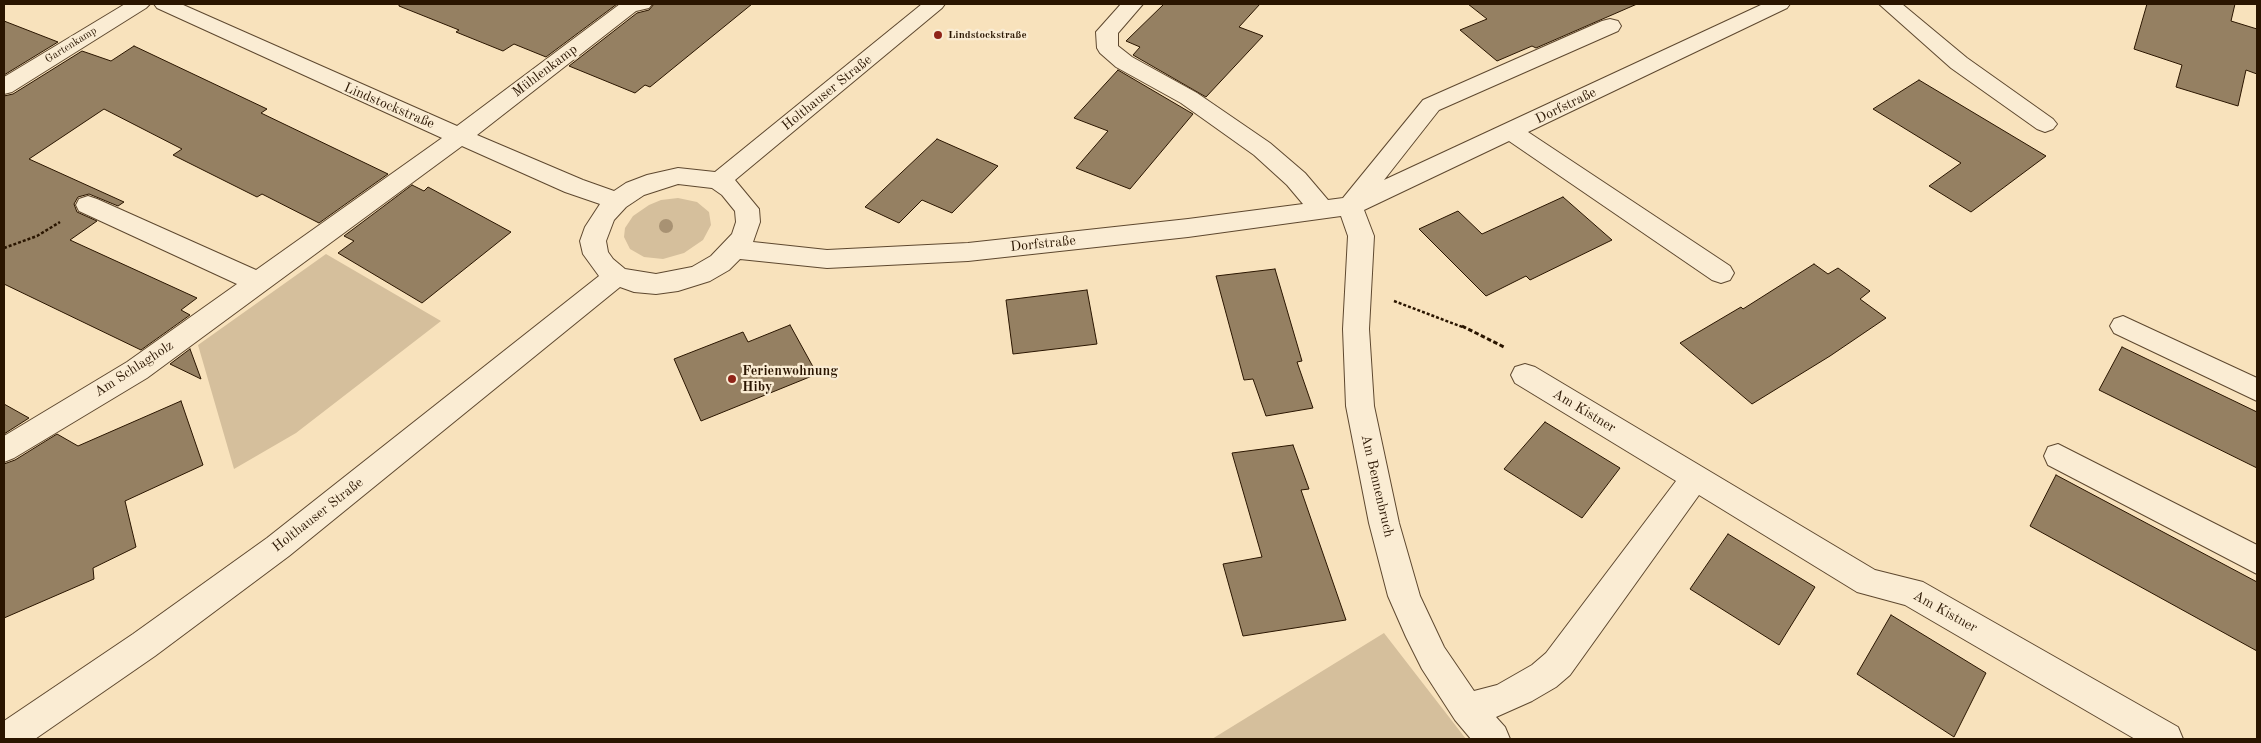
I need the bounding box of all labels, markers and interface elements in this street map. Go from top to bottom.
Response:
street label: Gartenkamp [43,24,99,66]
place label: Lindstockstraße [948,28,1027,42]
marker: Lindstockstraße [932,29,944,41]
street label: Mühlenkamp [509,41,581,101]
street label: Holthauser Straße [779,52,875,134]
street label: Lindstockstraße [341,79,437,133]
street label: Dorfstraße [1533,84,1599,128]
street label: Dorfstraße [1009,232,1077,256]
street label: Am Schlagholz [91,337,177,401]
place label: Ferienwohnung Hiby [742,363,838,396]
marker: Ferienwohnung Hiby [726,373,738,385]
street label: Am Kistner [1549,386,1619,436]
street label: Am Bennenbruch [1357,433,1397,539]
street label: Holthauser Straße [269,474,367,556]
street label: Am Kistner [1910,587,1980,637]

